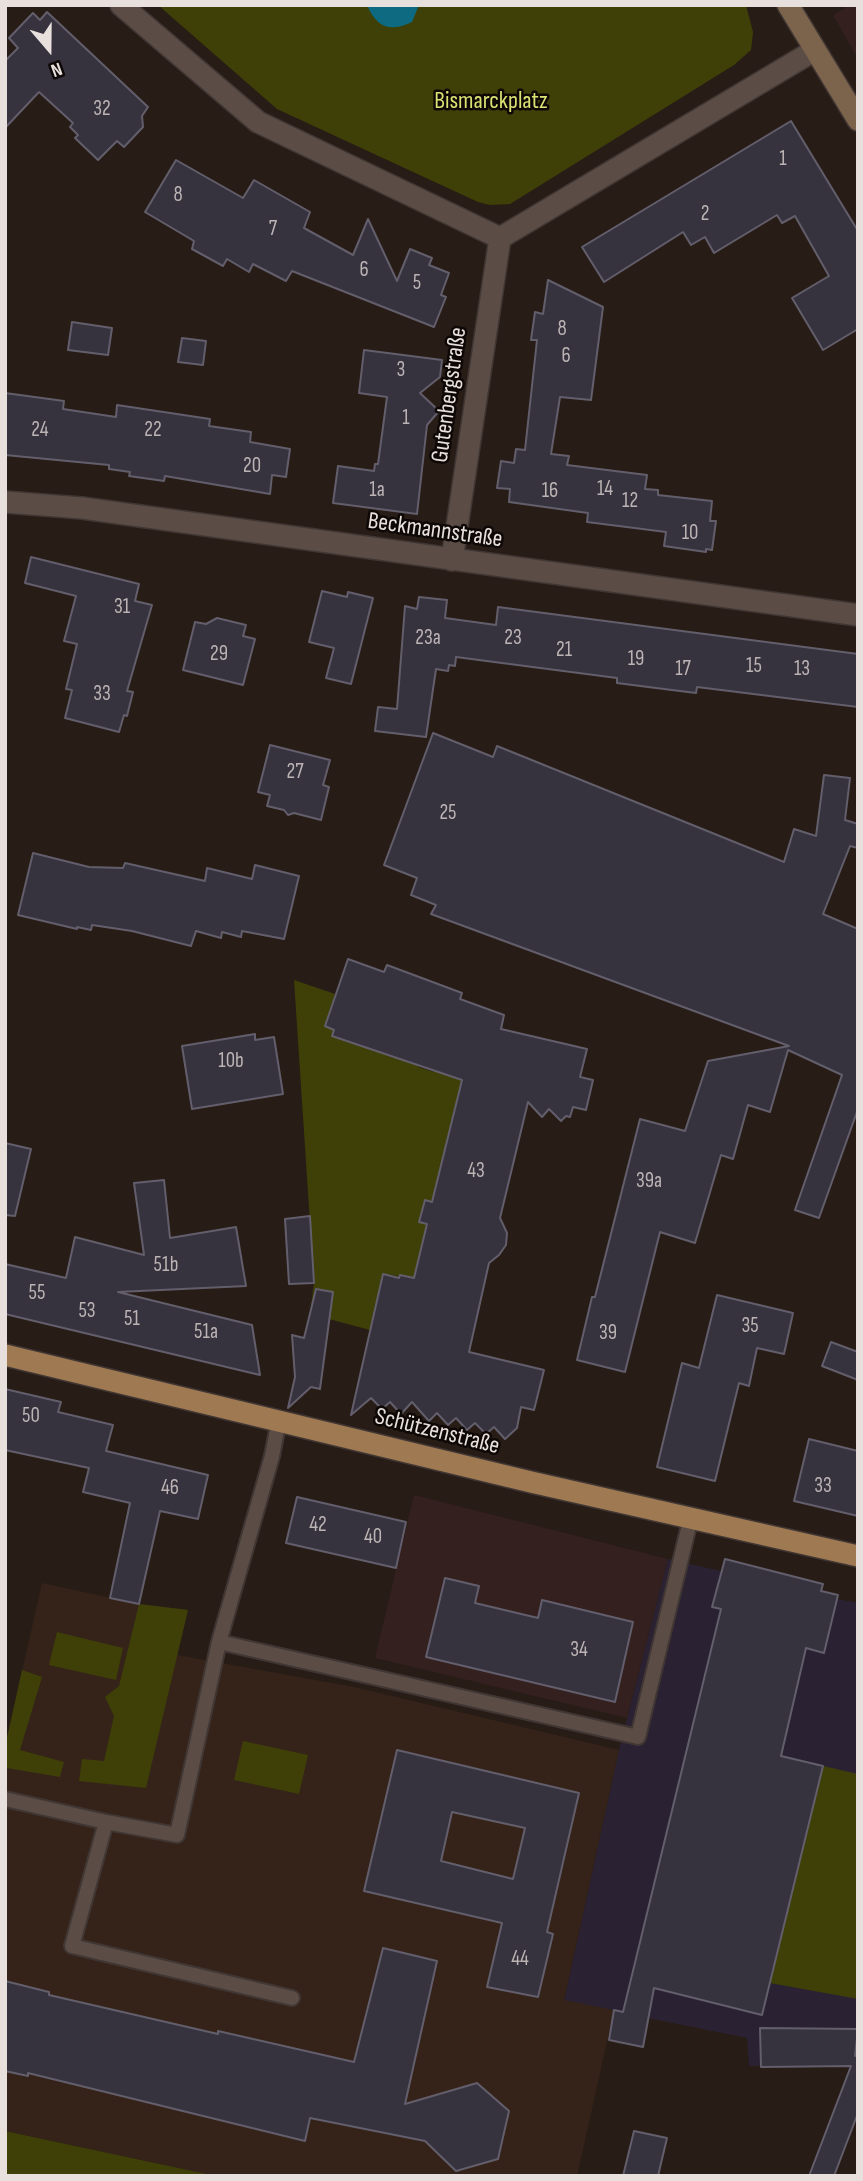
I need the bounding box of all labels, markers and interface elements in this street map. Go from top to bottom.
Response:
north arrow [14,14,84,84]
text: N [48,57,65,82]
park label: Bismarckplatz [434,88,548,116]
house number: 32 [93,97,111,123]
house number: 1 [779,147,787,173]
house number: 8 [173,183,183,209]
house number: 2 [701,202,709,228]
house number: 7 [269,217,277,243]
house number: 6 [359,258,369,284]
house number: 5 [413,271,421,297]
house number: 8 [557,317,567,343]
street label: Gutenbergstraße [426,326,474,464]
house number: 6 [561,344,571,370]
house number: 3 [397,358,405,384]
house number: 1 [402,406,410,432]
house number: 24 [31,418,49,444]
house number: 22 [144,418,162,444]
house number: 20 [243,454,261,480]
house number: 14 [597,477,613,503]
house number: 1a [369,478,385,504]
house number: 16 [542,479,558,505]
house number: 12 [622,489,638,515]
street label: Beckmannstraße [366,507,504,555]
house number: 10 [682,521,698,547]
house number: 31 [114,595,130,621]
house number: 23a [415,626,441,652]
house number: 23 [504,626,522,652]
house number: 21 [556,638,572,664]
house number: 29 [210,642,228,668]
house number: 19 [628,647,644,673]
house number: 15 [746,654,762,680]
house number: 17 [675,657,691,683]
house number: 13 [794,657,810,683]
house number: 33 [93,682,111,708]
house number: 27 [286,760,304,786]
house number: 25 [439,801,457,827]
house number: 10b [218,1049,244,1075]
house number: 43 [467,1159,485,1185]
house number: 39a [636,1169,662,1195]
house number: 51b [154,1253,178,1279]
house number: 55 [29,1281,45,1307]
house number: 53 [78,1299,96,1325]
house number: 51 [124,1307,140,1333]
house number: 35 [741,1314,759,1340]
house number: 51a [194,1320,218,1346]
house number: 39 [599,1321,617,1347]
street label: Schützenstraße [372,1403,502,1461]
house number: 50 [22,1404,40,1430]
house number: 33 [814,1474,832,1500]
house number: 46 [161,1476,179,1502]
house number: 42 [309,1513,327,1539]
house number: 40 [364,1525,382,1551]
house number: 34 [570,1638,588,1664]
house number: 44 [511,1947,529,1973]

